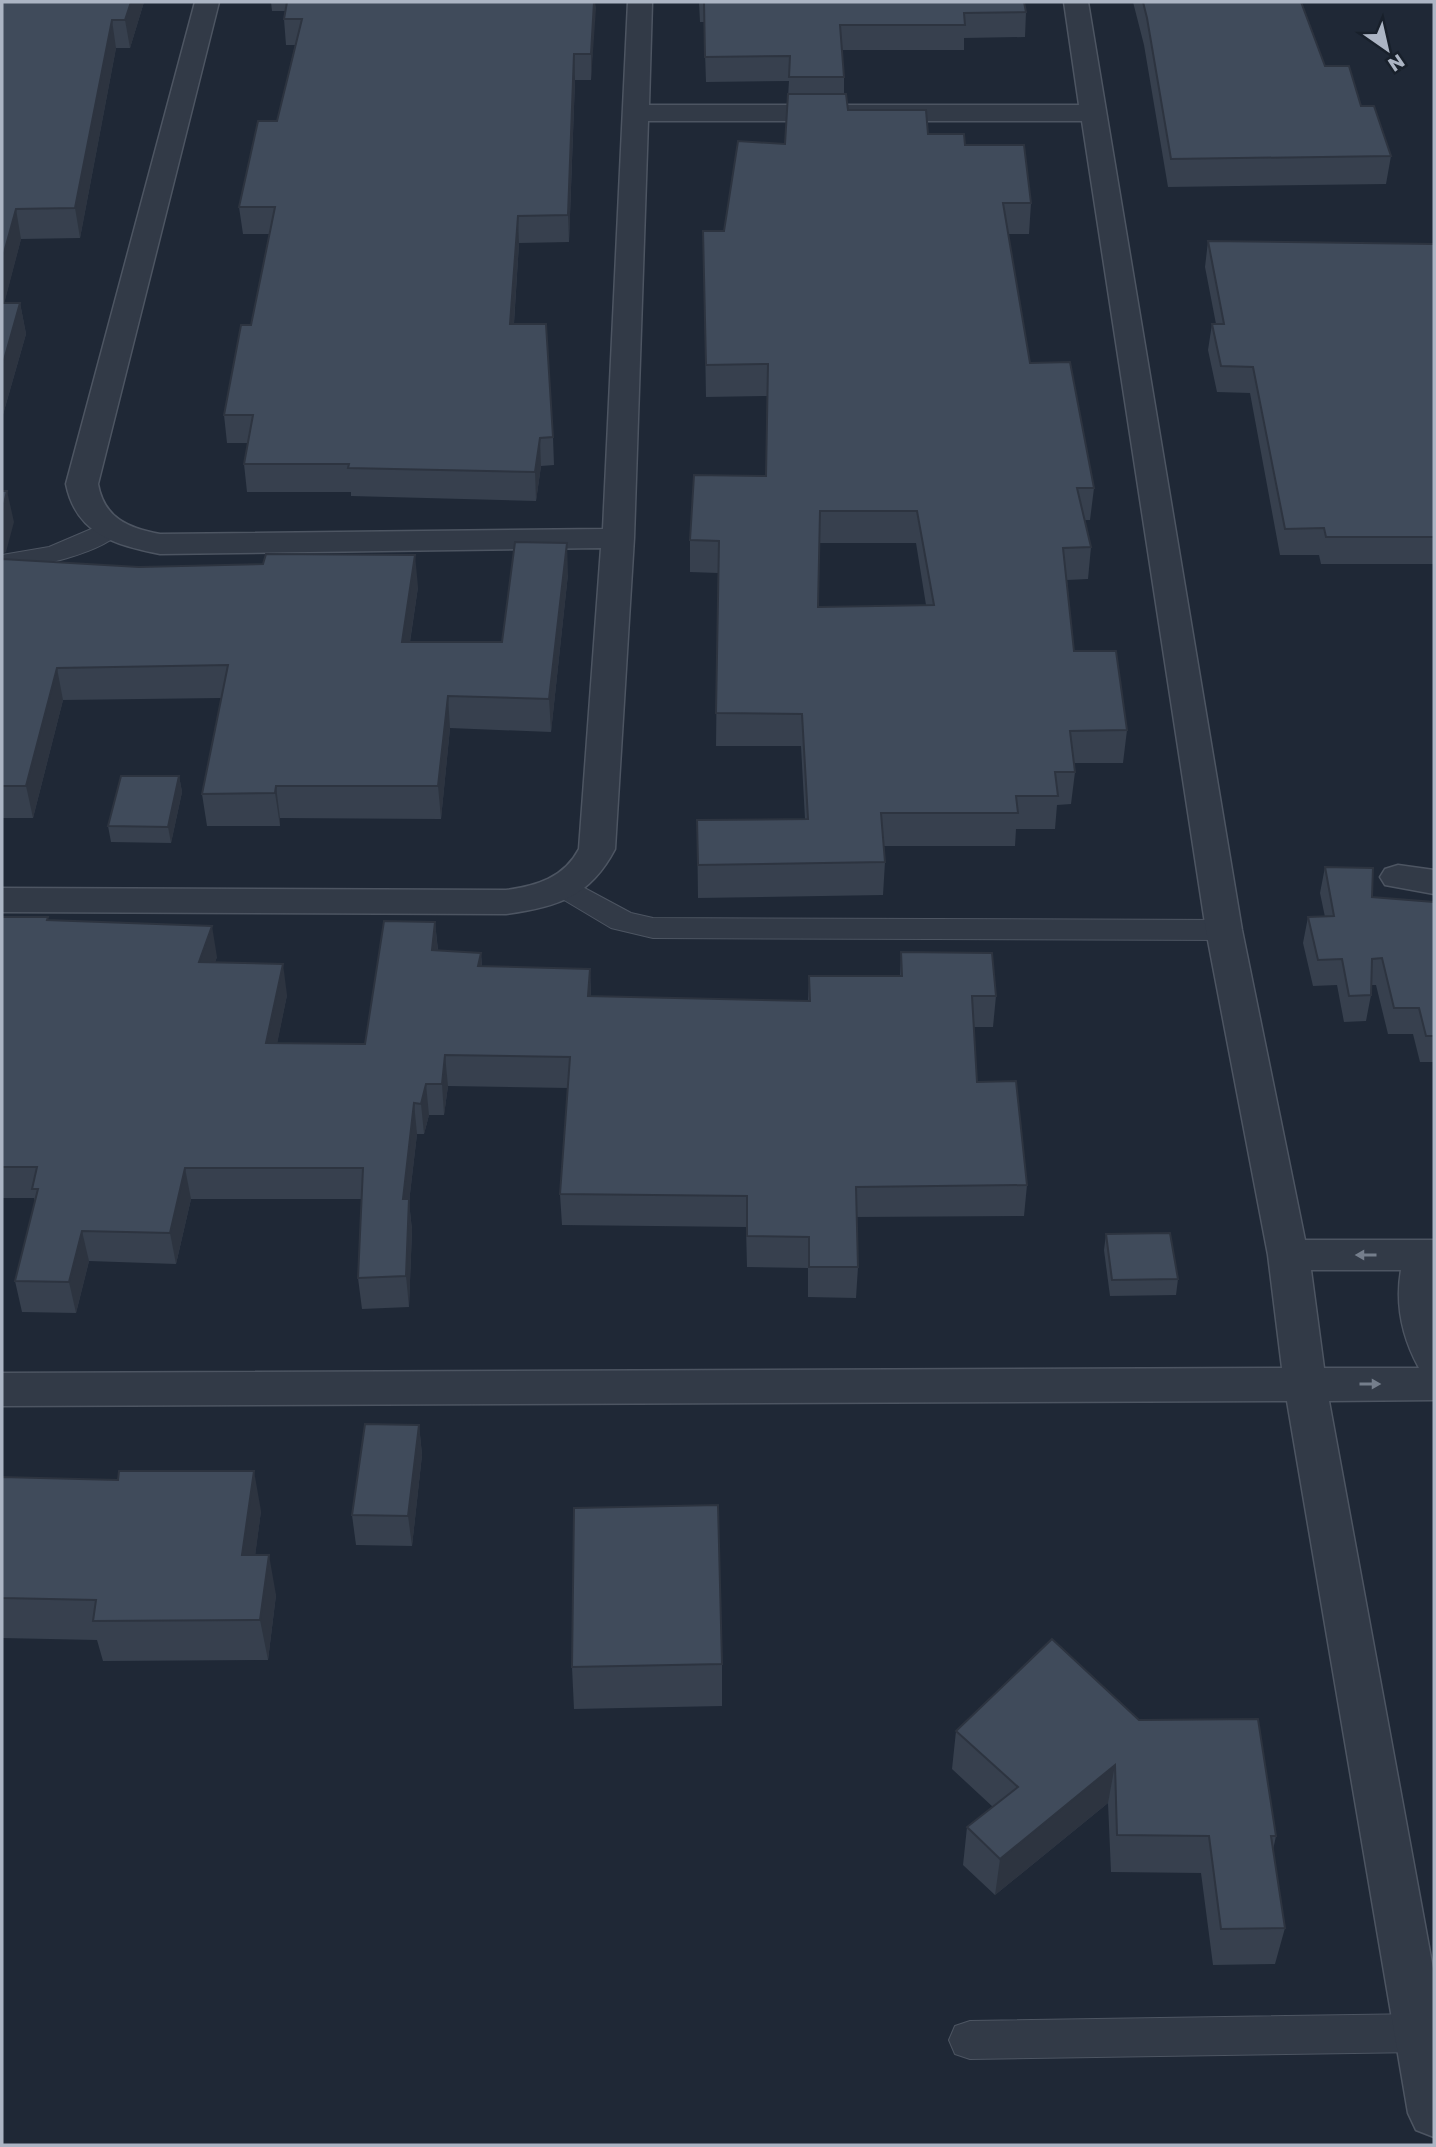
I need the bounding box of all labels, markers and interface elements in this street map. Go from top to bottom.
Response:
north arrow [1352,14,1422,84]
text: N [1383,47,1410,78]
one-way arrow [1355,1249,1377,1261]
one-way arrow [1359,1378,1381,1390]

